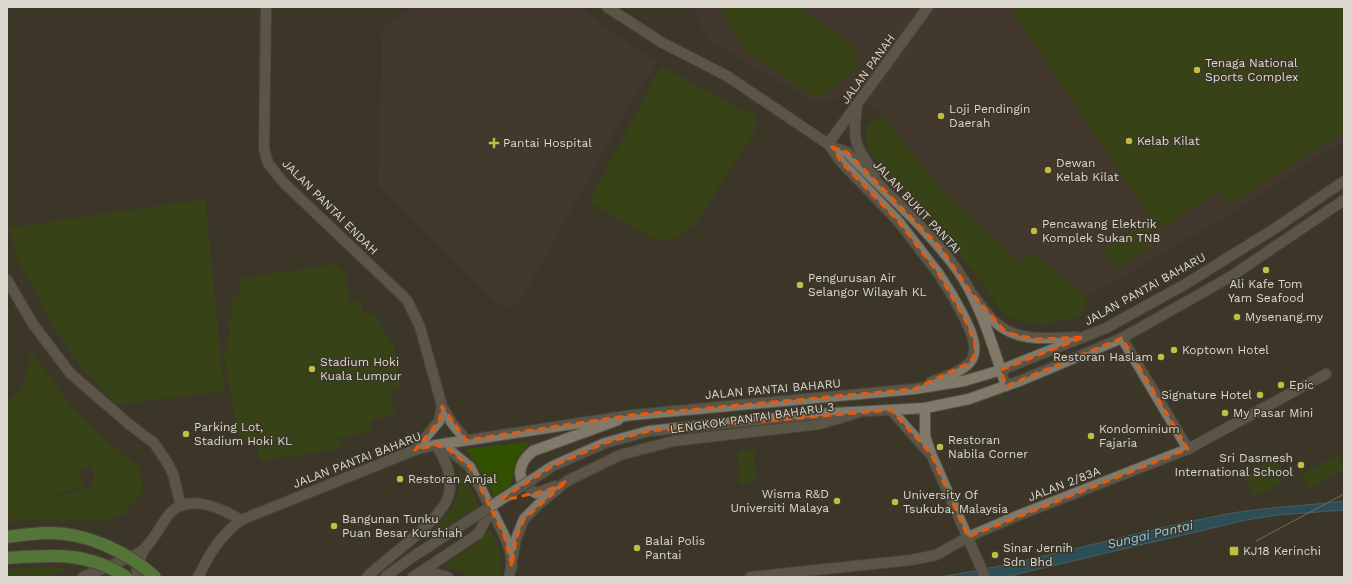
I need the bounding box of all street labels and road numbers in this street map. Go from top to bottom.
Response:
street label: JALAN PANAH [838,31,898,107]
street label: JALAN PANTAI ENDAH [279,156,381,258]
street label: JALAN BUKIT PANTAI [870,157,964,257]
street label: JALAN PANTAI BAHARU [1082,250,1208,328]
street label: JALAN PANTAI BAHARU [704,376,842,402]
street label: LENGKOK PANTAI BAHARU 3 [669,400,835,436]
street label: JALAN PANTAI BAHARU [291,429,423,491]
street label: JALAN 2/83A [1026,464,1102,504]

